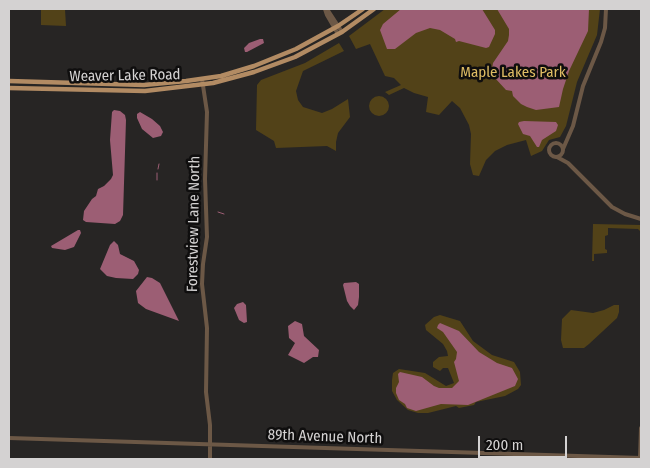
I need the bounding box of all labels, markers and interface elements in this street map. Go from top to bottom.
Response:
park label: Maple Lakes Park [460,64,566,82]
street label: Weaver Lake Road [69,66,181,86]
street label: Forestview Lane North [184,156,204,292]
street label: 89th Avenue North [267,426,383,448]
scale bar [480,426,569,458]
text: 200 m [486,436,523,454]

